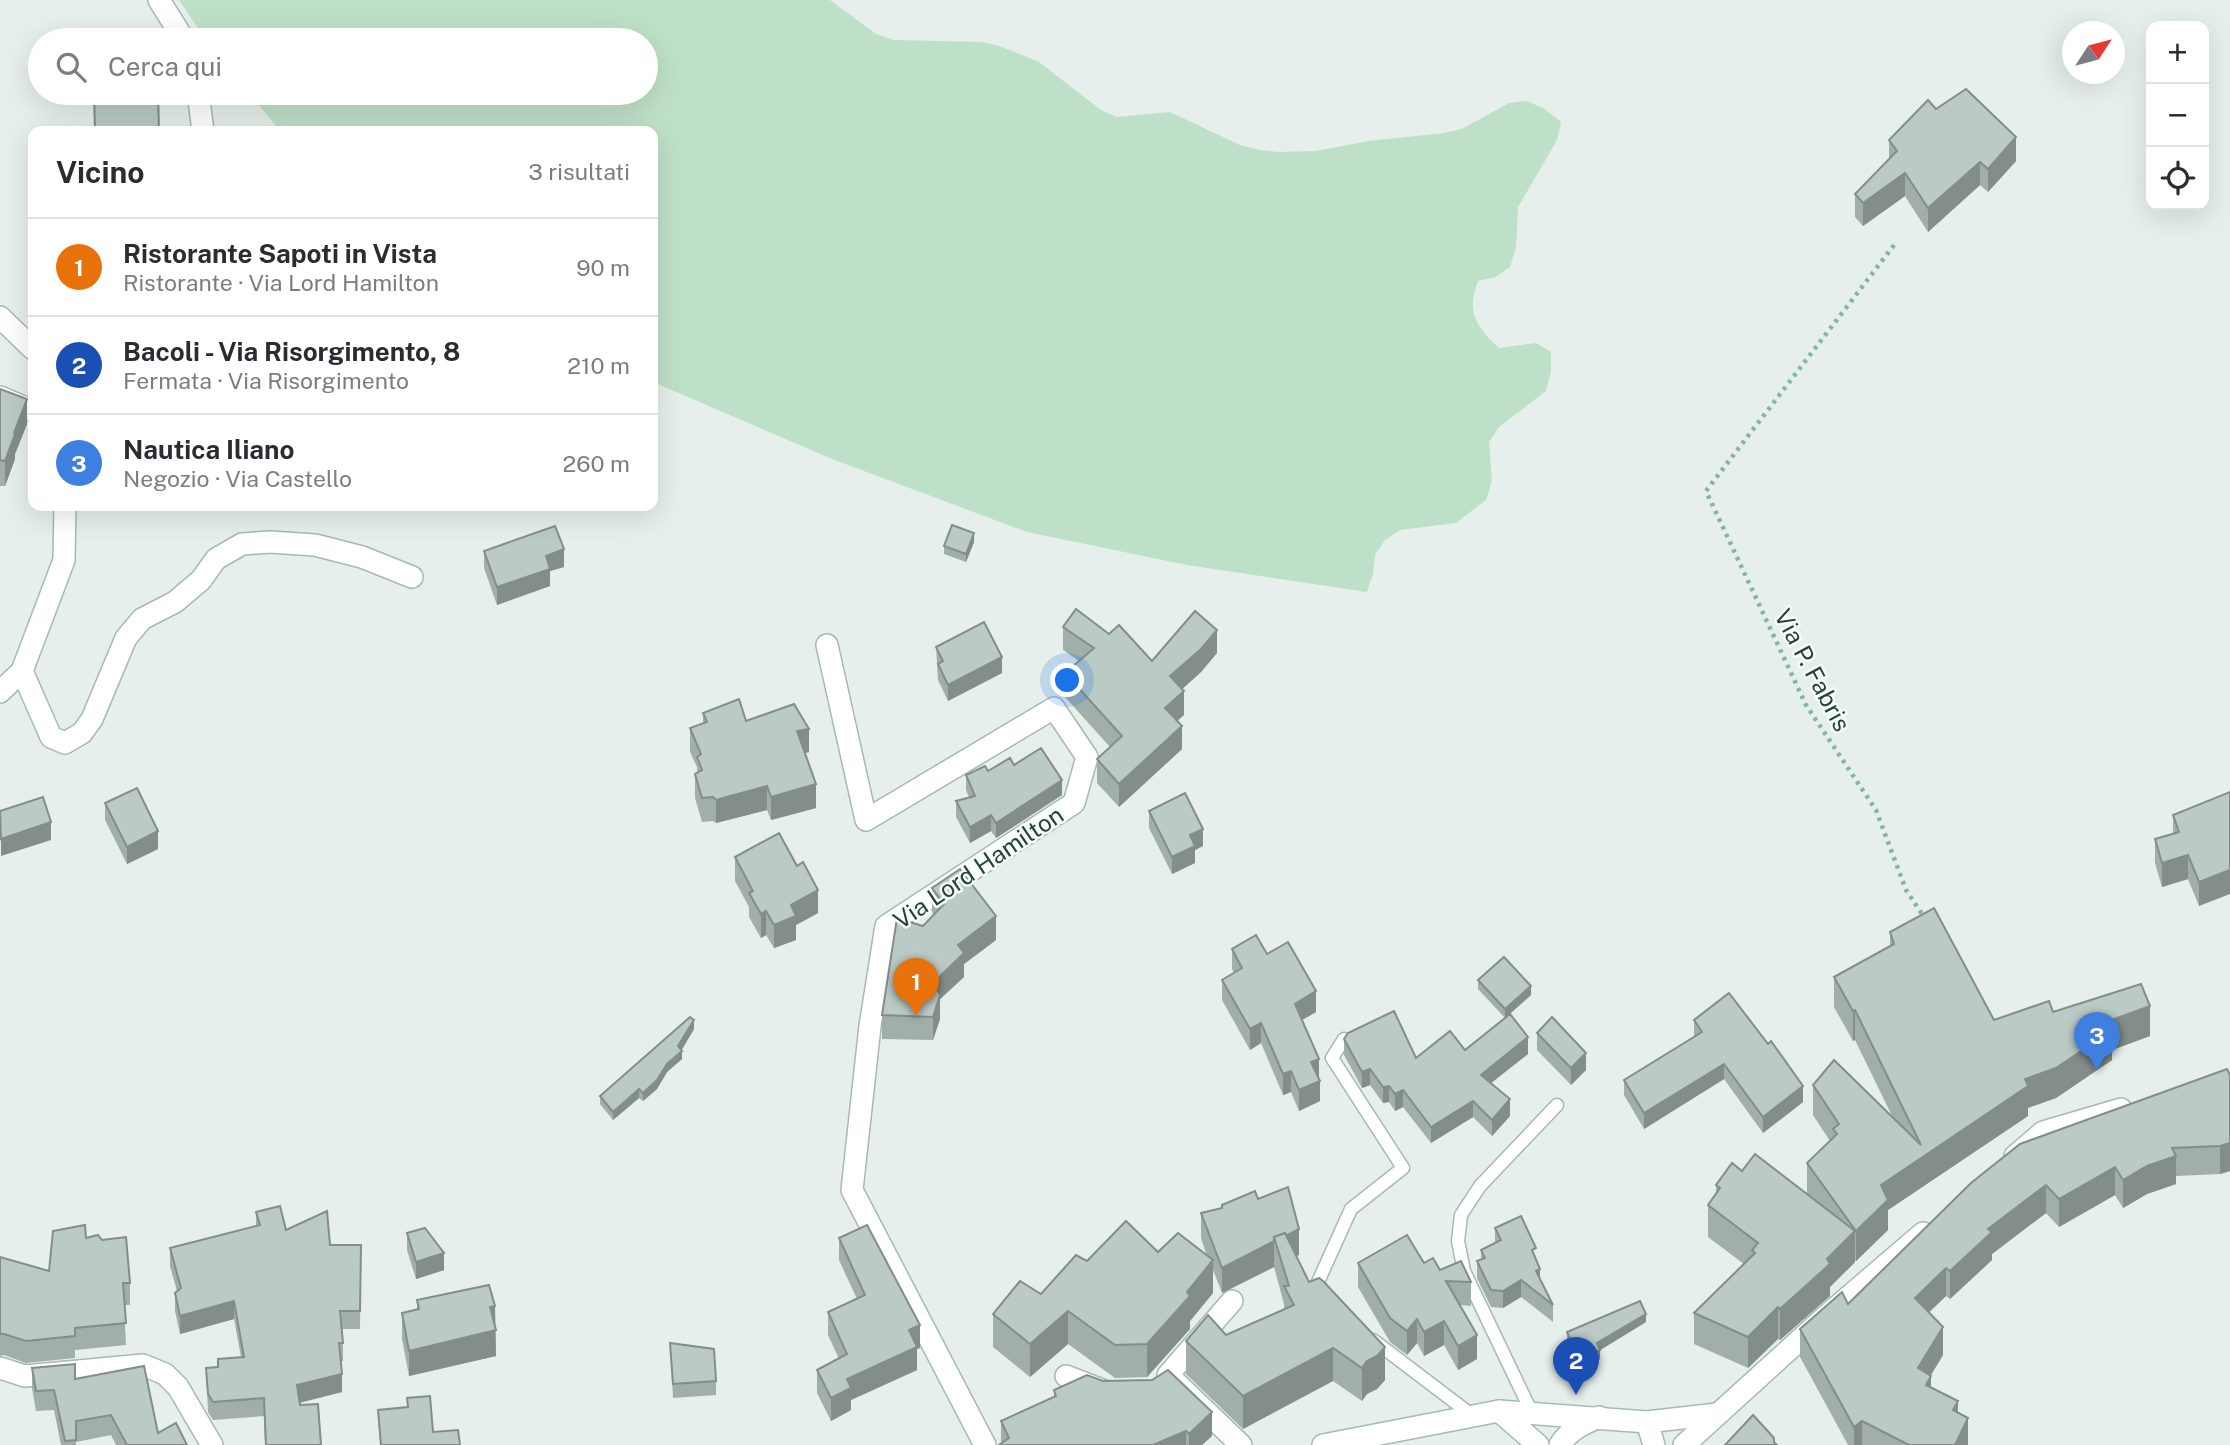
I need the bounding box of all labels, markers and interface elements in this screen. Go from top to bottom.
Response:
north arrow [2062,21,2125,84]
map controls [2146,21,2209,210]
button: + [2146,21,2209,84]
search box [28,28,658,105]
icon: search [52,48,90,86]
text: Cerca qui [108,51,222,82]
button: − [2146,84,2209,147]
button: locate [2146,147,2209,210]
text: Vicino [56,154,145,190]
text: 3 risultati [528,158,630,185]
text: Ristorante Sapoti in Vista [123,238,437,269]
text: 1 [74,254,84,281]
text: 90 m [576,254,630,281]
text: Ristorante · Via Lord Hamilton [123,269,439,296]
text: Bacoli - Via Risorgimento, 8 [123,336,460,367]
text: 2 [72,352,86,379]
text: 210 m [567,352,630,379]
text: Fermata · Via Risorgimento [123,367,409,394]
text: Nautica Iliano [123,434,294,465]
text: 3 [71,450,87,477]
text: 260 m [563,450,630,477]
text: Negozio · Via Castello [123,465,352,492]
street label: Via P. Fabris [1769,604,1857,736]
your location [1050,663,1084,697]
street label: Via Lord Hamilton [888,800,1068,934]
pin: 1 [893,958,939,1016]
pin: 3 [2074,1012,2120,1070]
pin: 2 [1553,1337,1599,1395]

